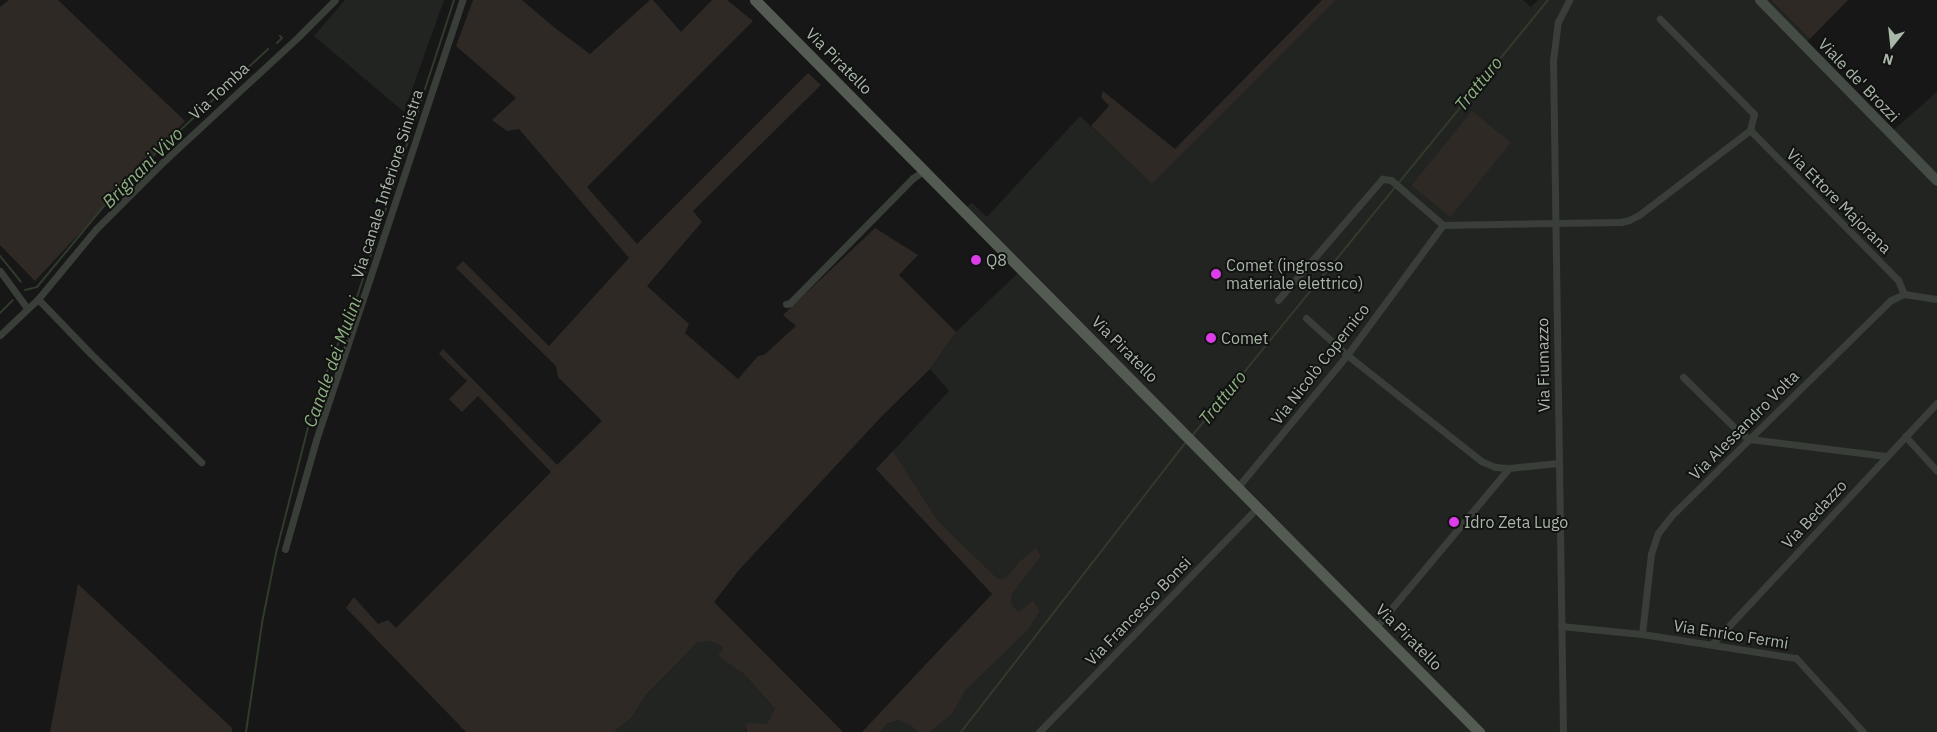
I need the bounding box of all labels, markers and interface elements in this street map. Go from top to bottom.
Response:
north arrow [1867,20,1917,70]
street label: Via Piratello [802,24,876,98]
street label: Viale de' Brozzi [1814,34,1904,126]
text: N [1881,49,1895,69]
water label: Tratturo [1450,52,1508,116]
street label: Via Tomba [185,58,253,124]
street label: Via canale Inferiore Sinistra [347,87,427,281]
water label: Brignani Vivo [98,123,188,213]
street label: Via Ettore Majorana [1783,145,1895,257]
place label: Q8 [986,250,1007,270]
marker: Q8 [970,254,982,266]
place label: Comet (ingrosso materiale elettrico) [1226,255,1363,293]
marker: Comet (ingrosso materiale elettrico) [1210,268,1222,280]
water label: Canale dei Mulini [299,294,367,430]
street label: Via Nicolò Copernico [1267,300,1373,428]
street label: Via Piratello [1088,312,1162,386]
street label: Via Fiumazzo [1533,318,1553,412]
place label: Comet [1221,328,1268,348]
marker: Comet [1205,332,1217,344]
water label: Tratturo [1194,366,1252,430]
street label: Via Alessandro Volta [1685,366,1803,484]
street label: Via Bedazzo [1777,476,1851,552]
place label: Idro Zeta Lugo [1464,512,1568,532]
marker: Idro Zeta Lugo [1448,516,1460,528]
street label: Via Francesco Bonsi [1081,553,1195,669]
street label: Via Piratello [1372,600,1446,674]
street label: Via Enrico Fermi [1672,615,1790,653]

